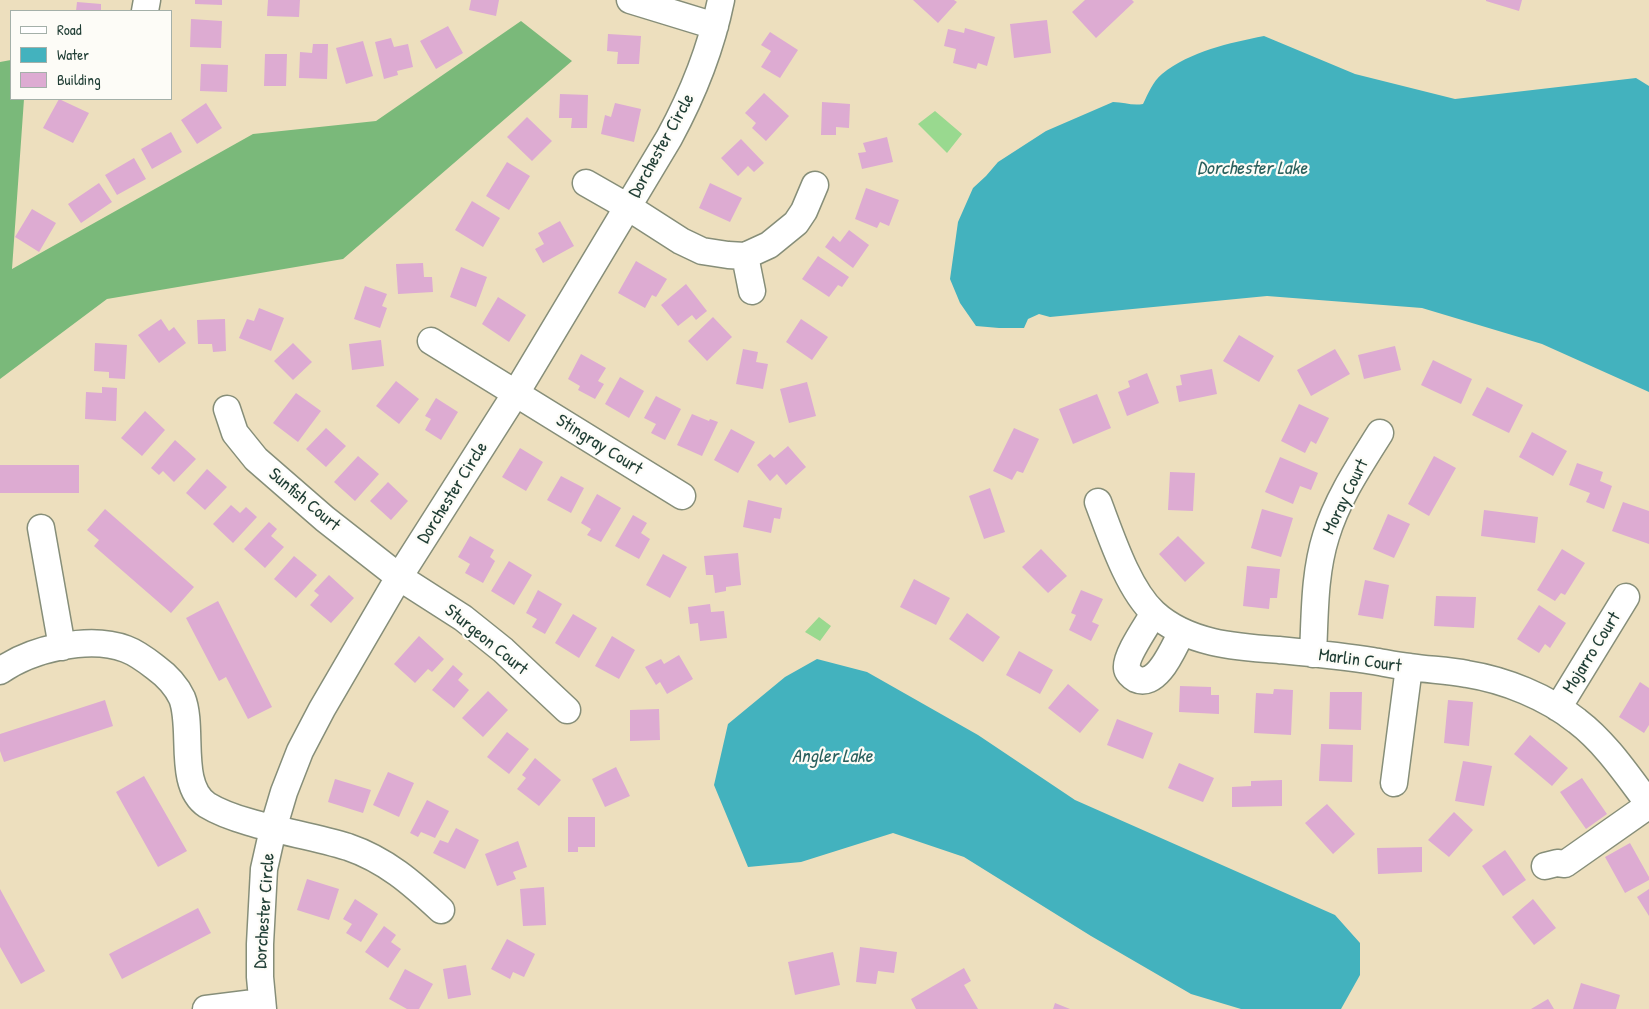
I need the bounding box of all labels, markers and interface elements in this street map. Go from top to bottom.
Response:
legend [10,10,172,100]
text: Road [57,19,82,40]
text: Water [57,44,89,65]
text: Building [57,69,101,90]
street label: Dorchester Circle [625,90,699,202]
water label: Dorchester Lake [1197,158,1307,180]
street label: Stingray Court [552,410,646,480]
street label: Dorchester Circle [413,438,493,548]
street label: Moray Court [1319,456,1373,538]
street label: Sunfish Court [264,464,344,536]
street label: Sturgeon Court [440,600,532,680]
street label: Mojarro Court [1558,608,1626,698]
street label: Marlin Court [1317,645,1403,677]
water label: Angler Lake [792,746,872,768]
street label: Dorchester Circle [250,853,280,969]

